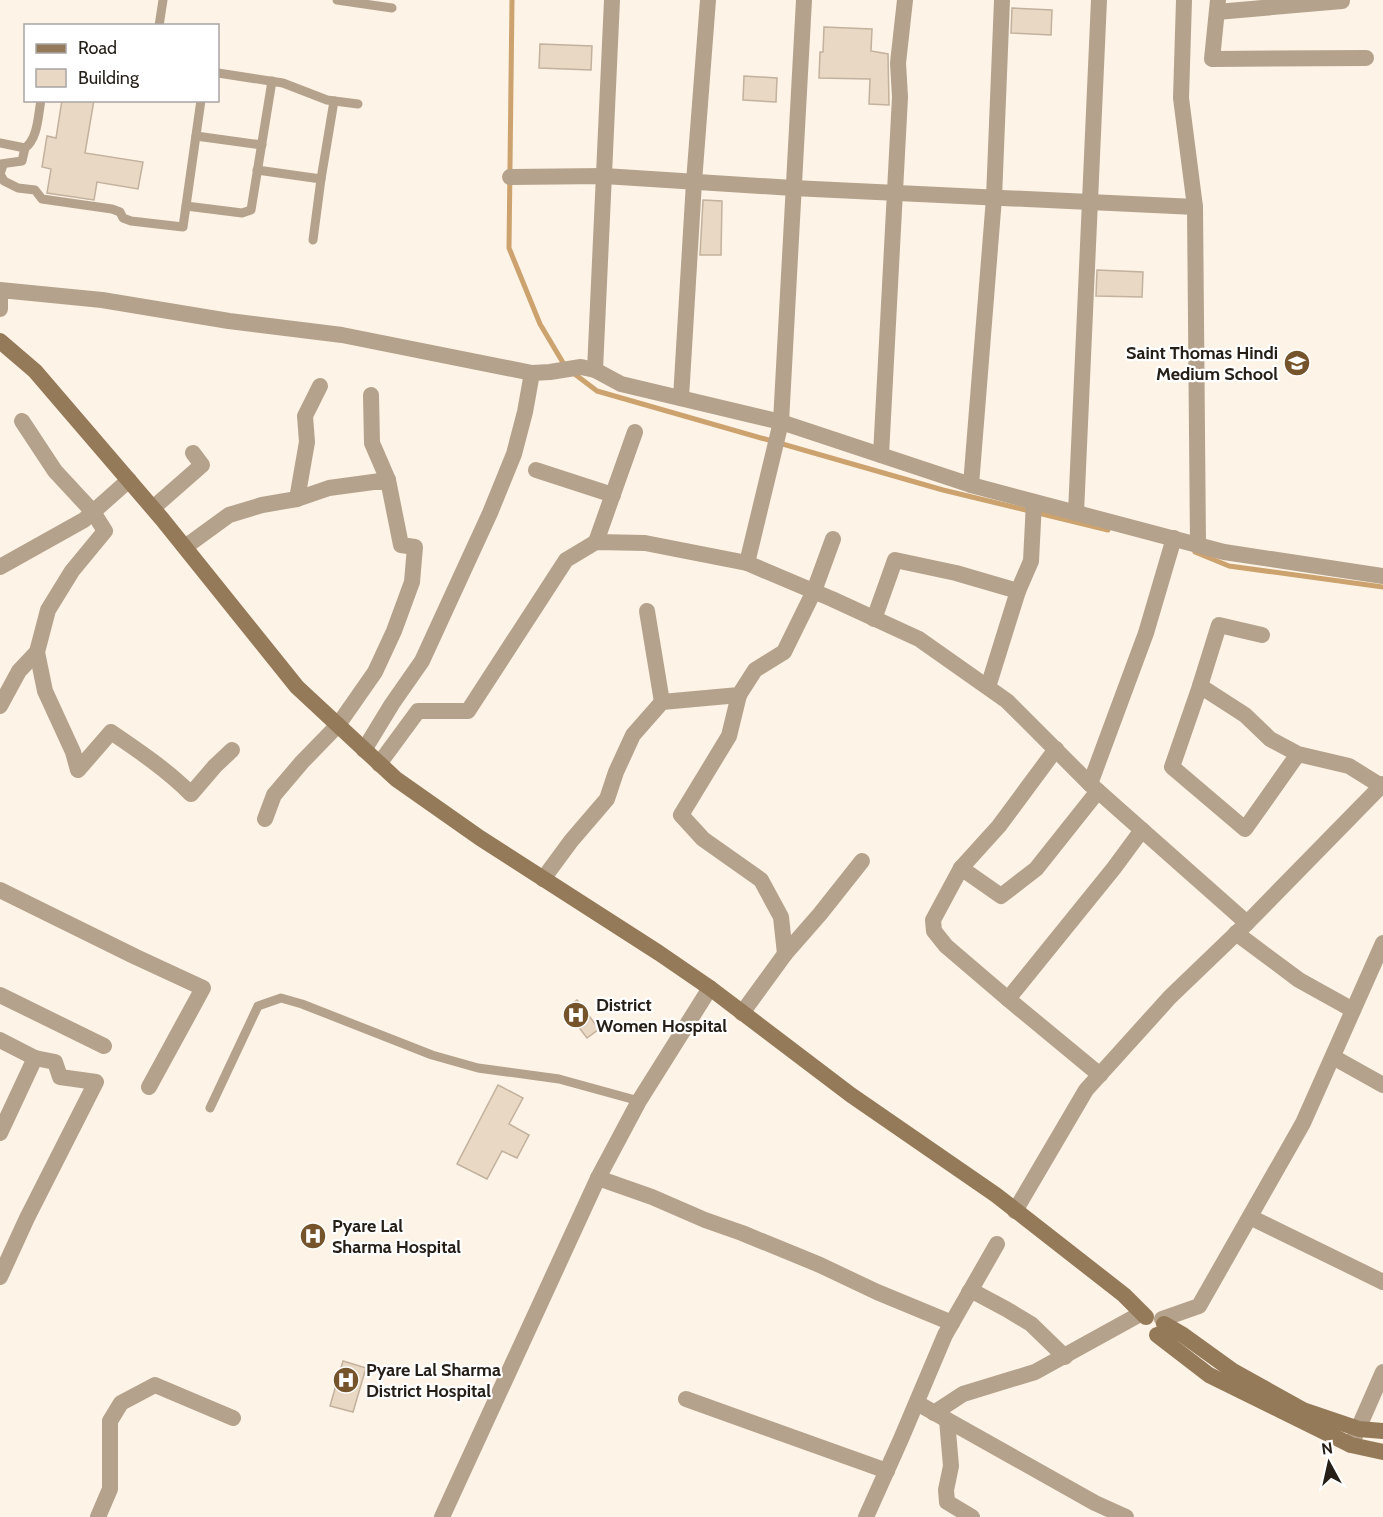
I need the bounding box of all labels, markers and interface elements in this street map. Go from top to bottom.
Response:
legend [24,24,219,102]
text: Road [78,37,117,59]
text: Building [78,67,140,89]
place label: Saint Thomas Hindi Medium School [1126,342,1278,385]
school or university icon: Saint Thomas Hindi Medium School [1282,348,1312,378]
place label: District Women Hospital [596,994,727,1037]
hospital icon: District Women Hospital [561,1000,591,1030]
place label: Pyare Lal Sharma Hospital [332,1215,461,1258]
hospital icon: Pyare Lal Sharma Hospital [298,1221,328,1251]
place label: Pyare Lal Sharma District Hospital [366,1359,501,1402]
hospital icon: Pyare Lal Sharma District Hospital [331,1365,361,1395]
north arrow [1299,1433,1359,1493]
text: N [1320,1438,1334,1459]

